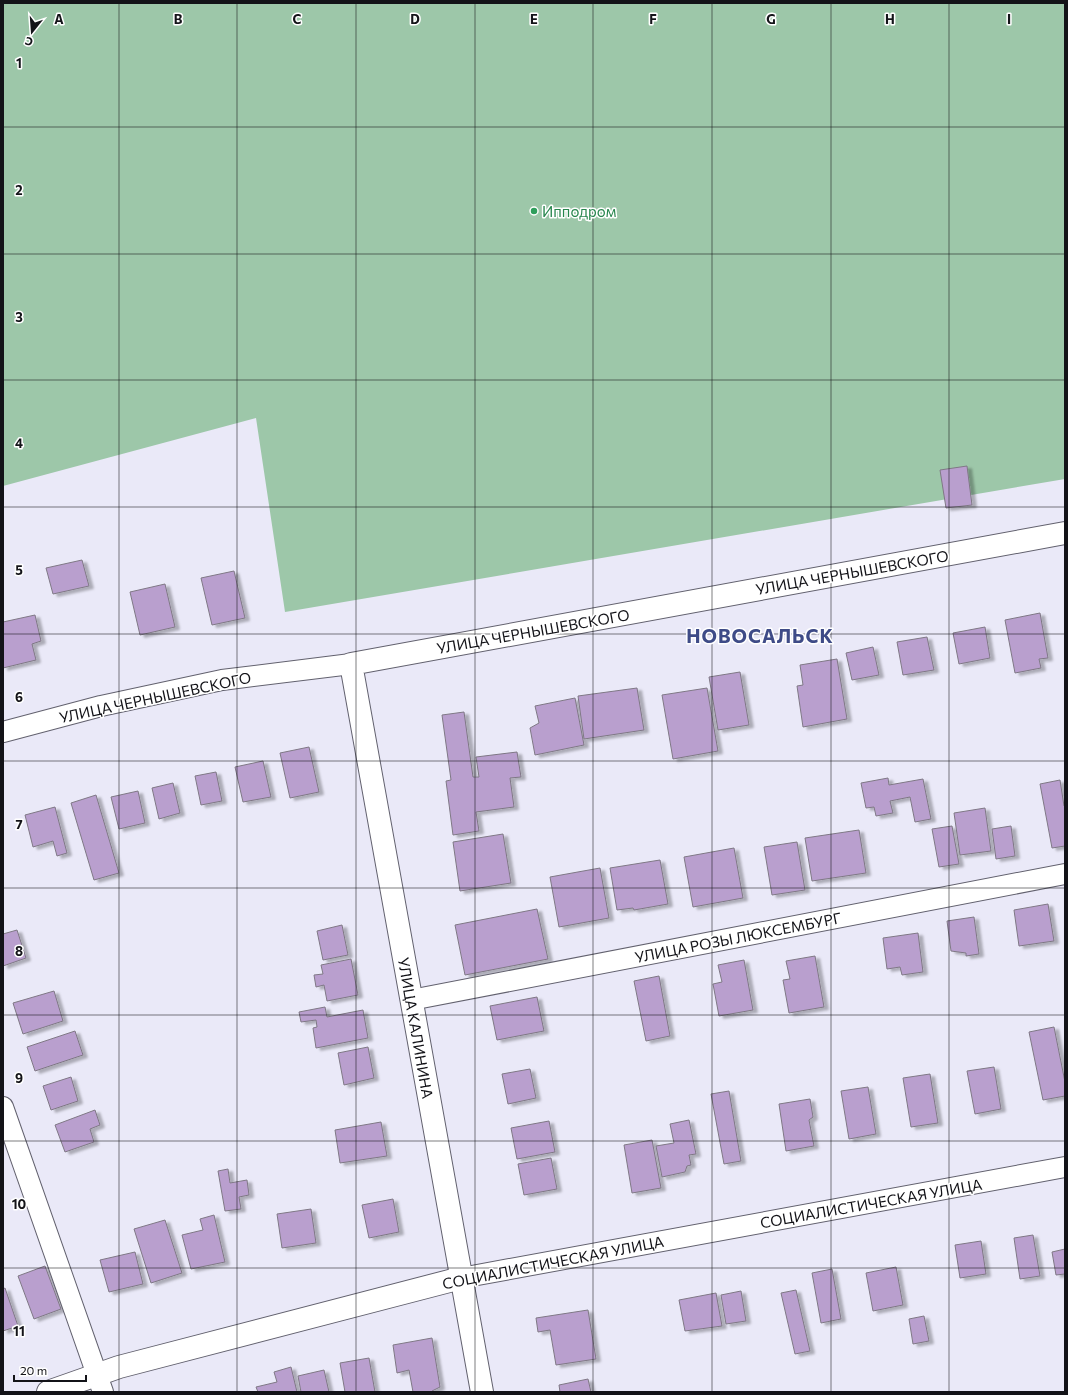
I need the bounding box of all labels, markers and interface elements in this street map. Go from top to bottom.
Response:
text: A [54,11,64,27]
text: B [174,11,183,27]
text: C [293,11,302,27]
text: D [410,11,420,27]
text: E [530,11,538,27]
text: F [649,11,657,27]
text: G [766,11,776,27]
text: H [885,11,895,27]
text: I [1007,11,1011,27]
north arrow [12,12,52,52]
text: С [23,35,34,49]
text: 1 [16,55,22,71]
text: 2 [15,182,23,198]
place label: Ипподром [542,202,616,220]
marker: Ипподром [529,206,539,216]
text: 3 [15,309,23,325]
text: 4 [15,435,23,451]
street label: УЛИЦА ЧЕРНЫШЕВСКОГО [754,546,950,598]
text: 5 [15,562,23,578]
street label: УЛИЦА ЧЕРНЫШЕВСКОГО [435,605,631,657]
district label: НОВОСАЛЬСК [686,624,834,647]
street label: УЛИЦА ЧЕРНЫШЕВСКОГО [57,668,253,726]
text: 6 [15,689,23,705]
text: 7 [15,816,23,832]
street label: УЛИЦА РОЗЫ ЛЮКСЕМБУРГ [633,908,843,966]
text: 8 [15,943,23,959]
street label: УЛИЦА КАЛИНИНА [395,956,437,1100]
text: 9 [15,1070,23,1086]
street label: СОЦИАЛИСТИЧЕСКАЯ УЛИЦА [759,1175,983,1231]
text: 10 [12,1196,27,1212]
street label: СОЦИАЛИСТИЧЕСКАЯ УЛИЦА [441,1232,665,1292]
text: 11 [13,1323,25,1339]
scale bar [14,1357,86,1383]
text: 20 m [20,1363,47,1377]

